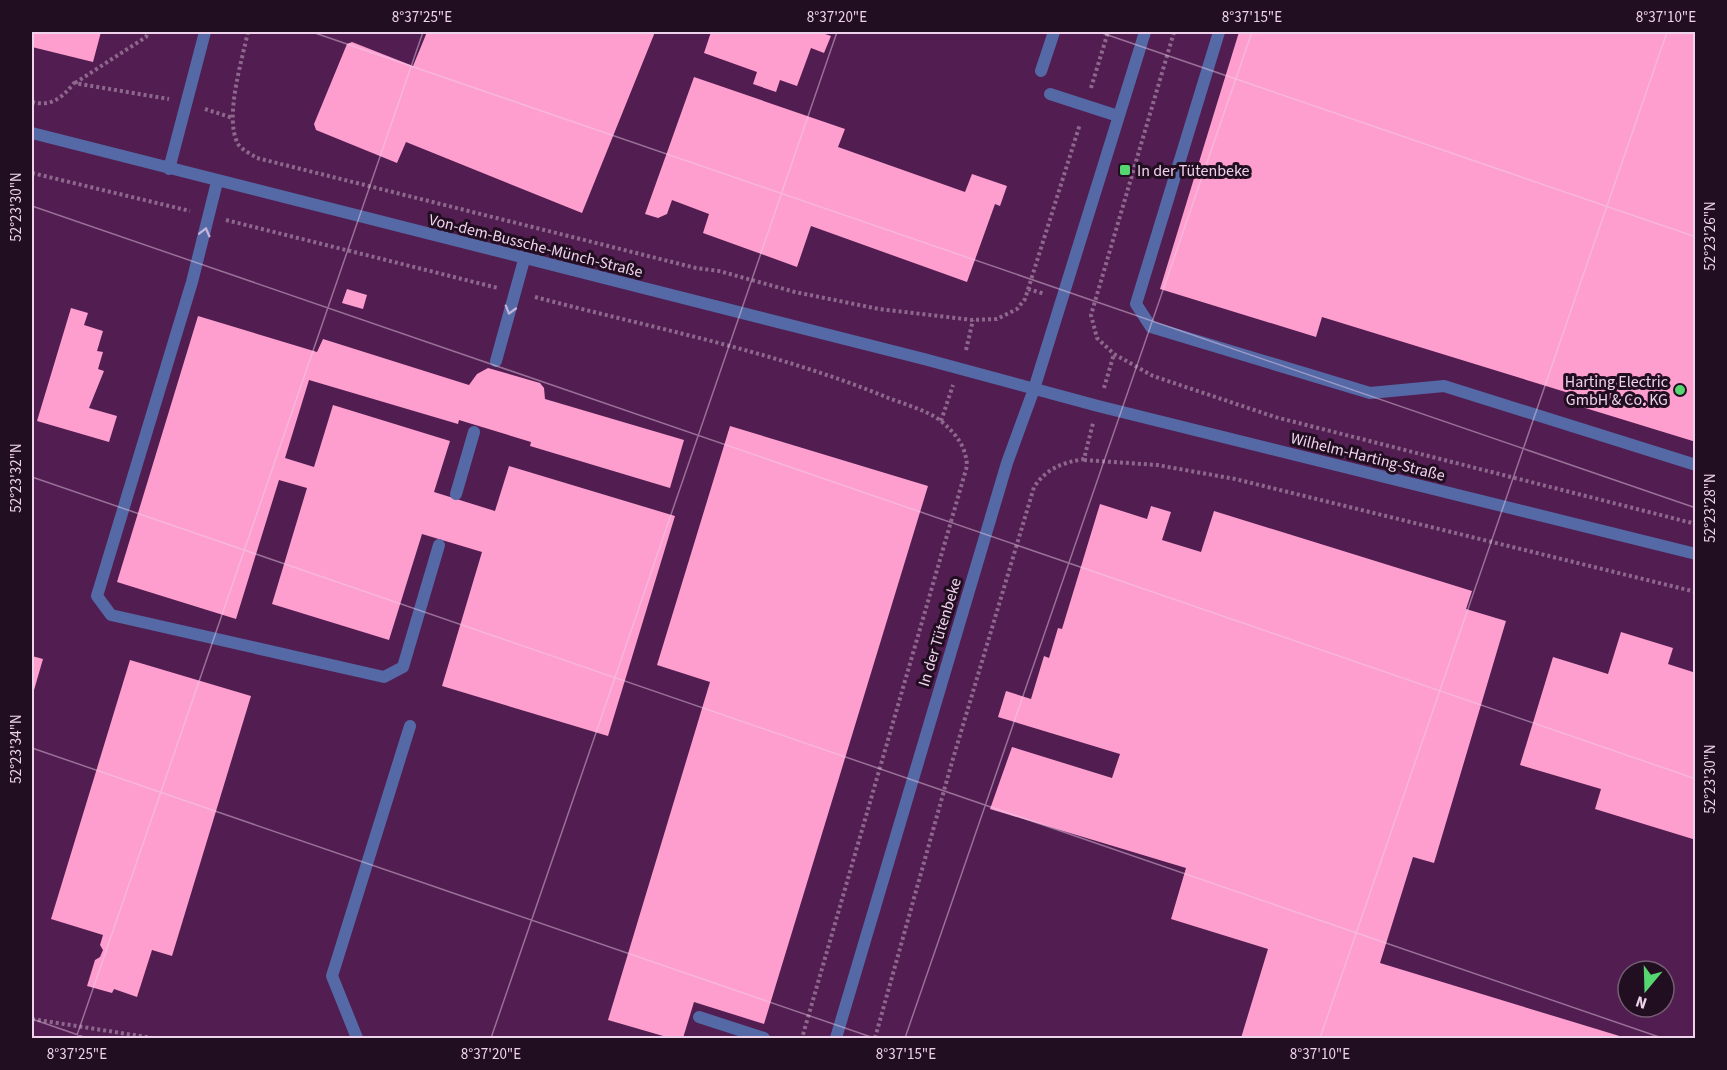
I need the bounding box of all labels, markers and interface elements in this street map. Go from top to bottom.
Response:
text: 8°37'25"E [392,7,452,28]
text: 8°37'20"E [807,7,867,28]
text: 8°37'15"E [1222,7,1282,28]
text: 8°37'10"E [1636,7,1696,28]
place label: In der Tütenbeke [1137,160,1250,182]
marker: In der Tütenbeke [1118,163,1132,177]
text: 52°23'30"N [6,172,27,242]
text: 52°23'26"N [1700,201,1721,271]
street label: Von-dem-Bussche-Münch-Straße [426,209,645,283]
one-way arrow [197,227,210,237]
one-way arrow [505,304,517,315]
place label: Harting Electric GmbH & Co. KG [1565,371,1668,411]
marker: Harting Electric GmbH & Co. KG [1673,383,1687,397]
street label: Wilhelm-Harting-Straße [1288,427,1447,487]
text: 52°23'32"N [6,443,27,513]
text: 52°23'28"N [1700,473,1721,543]
street label: In der Tütenbeke [913,575,967,689]
text: 52°23'34"N [6,714,27,784]
text: 52°23'30"N [1700,744,1721,814]
north arrow [1616,959,1676,1019]
text: N [1633,990,1650,1014]
text: 8°37'25"E [47,1044,107,1065]
text: 8°37'20"E [461,1044,521,1065]
text: 8°37'15"E [876,1044,936,1065]
text: 8°37'10"E [1290,1044,1350,1065]

